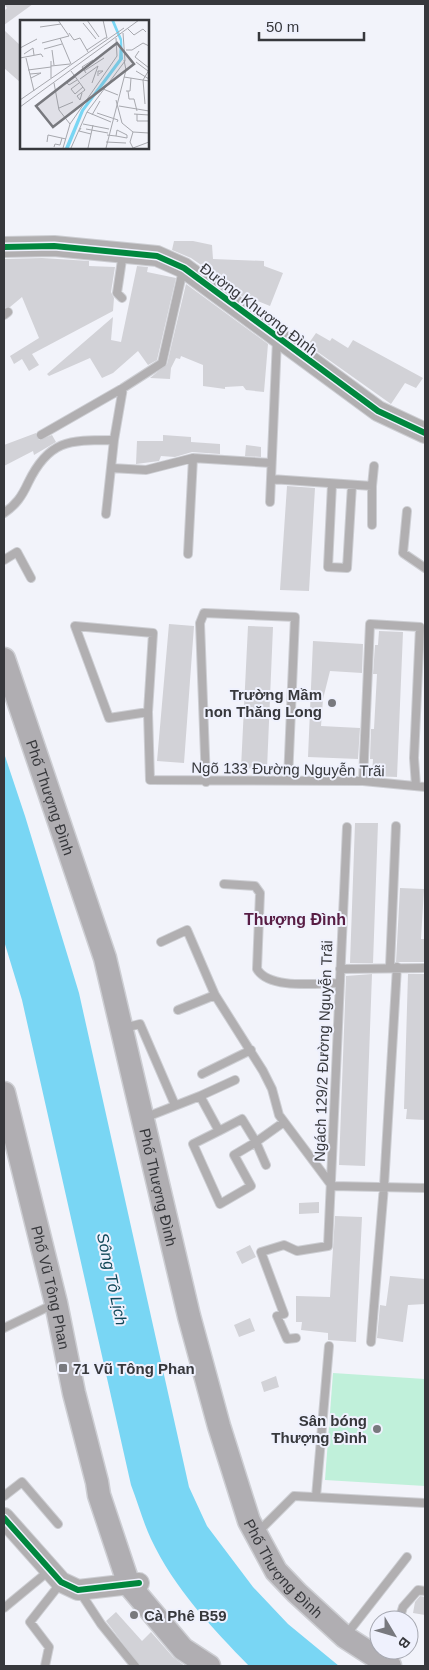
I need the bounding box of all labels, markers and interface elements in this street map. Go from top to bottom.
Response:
scale bar [259,10,364,42]
text: 50 m [266,18,299,35]
inset map [20,20,149,149]
street label: Đường Khương Đình [197,259,321,359]
place label: Trường Mầm non Thăng Long [205,686,322,720]
marker: Trường Mầm non Thăng Long [326,697,338,709]
street label: Phố Thượng Đình [23,737,78,857]
street label: Ngõ 133 Đường Nguyễn Trãi [191,759,385,779]
district label: Thượng Đình [244,911,346,928]
street label: Ngách 129/2 Đường Nguyễn Trãi [311,940,335,1162]
street label: Phố Thượng Đình [137,1127,181,1248]
street label: Phố Vũ Tông Phan [29,1224,74,1351]
water label: Sông Tô Lịch [94,1231,130,1327]
place label: 71 Vũ Tông Phan [73,1360,195,1377]
marker: 71 Vũ Tông Phan [57,1362,69,1374]
place label: Sân bóng Thượng Đình [271,1412,367,1446]
marker: Sân bóng Thượng Đình [371,1423,383,1435]
street label: Phố Thượng Đình [241,1516,326,1621]
place label: Cà Phê B59 [144,1607,227,1624]
marker: Cà Phê B59 [128,1609,140,1621]
north arrow [369,1610,419,1660]
text: B [395,1634,414,1652]

